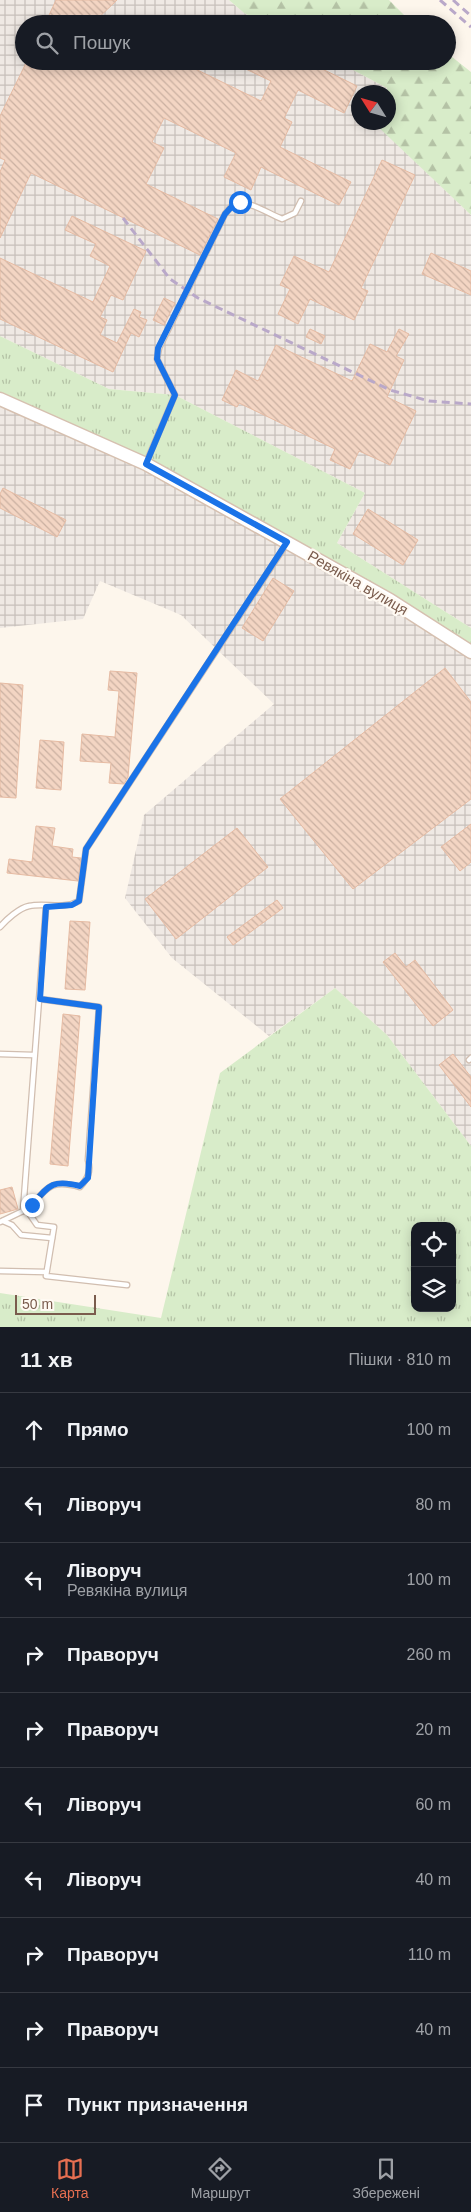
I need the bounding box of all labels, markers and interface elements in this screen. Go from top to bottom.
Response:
search box [15,15,456,70]
icon: search [33,29,61,57]
text: Пошук [73,32,130,53]
north arrow [351,85,396,130]
route start [229,191,252,214]
street label: Ревякіна вулиця [305,547,411,618]
route end [21,1194,44,1217]
map controls [411,1222,456,1312]
button: locate [411,1222,456,1267]
button: layers [411,1267,456,1312]
scale bar [15,1292,96,1315]
text: 50 m [22,1296,53,1312]
text: 11 хв [20,1348,73,1371]
text: Пішки · 810 m [348,1351,451,1368]
icon: ahead [20,1416,48,1444]
text: Прямо [67,1419,129,1440]
text: 100 m [407,1421,451,1438]
icon: left [20,1491,48,1519]
text: Ліворуч [67,1494,142,1515]
text: 80 m [415,1496,451,1513]
text: Ліворуч [67,1560,142,1581]
icon: left [20,1566,48,1594]
text: 100 m [407,1571,451,1588]
text: Ревякіна вулиця [67,1582,187,1599]
icon: right [20,1641,48,1669]
text: Праворуч [67,1644,159,1665]
text: 260 m [407,1646,451,1663]
icon: right [20,1716,48,1744]
text: Праворуч [67,1719,159,1740]
text: 20 m [415,1721,451,1738]
icon: left [20,1791,48,1819]
text: Ліворуч [67,1794,142,1815]
text: 60 m [415,1796,451,1813]
icon: left [20,1866,48,1894]
text: Ліворуч [67,1869,142,1890]
text: 40 m [415,1871,451,1888]
icon: right [20,1941,48,1969]
text: Праворуч [67,1944,159,1965]
text: 110 m [408,1946,451,1963]
icon: right [20,2016,48,2044]
text: Праворуч [67,2019,159,2040]
text: 40 m [415,2021,451,2038]
icon: arrive [20,2091,48,2119]
text: Пункт призначення [67,2094,248,2115]
tab: Карта [51,2155,89,2201]
tab: Маршрут [191,2155,250,2201]
tab: Збережені [352,2155,420,2201]

